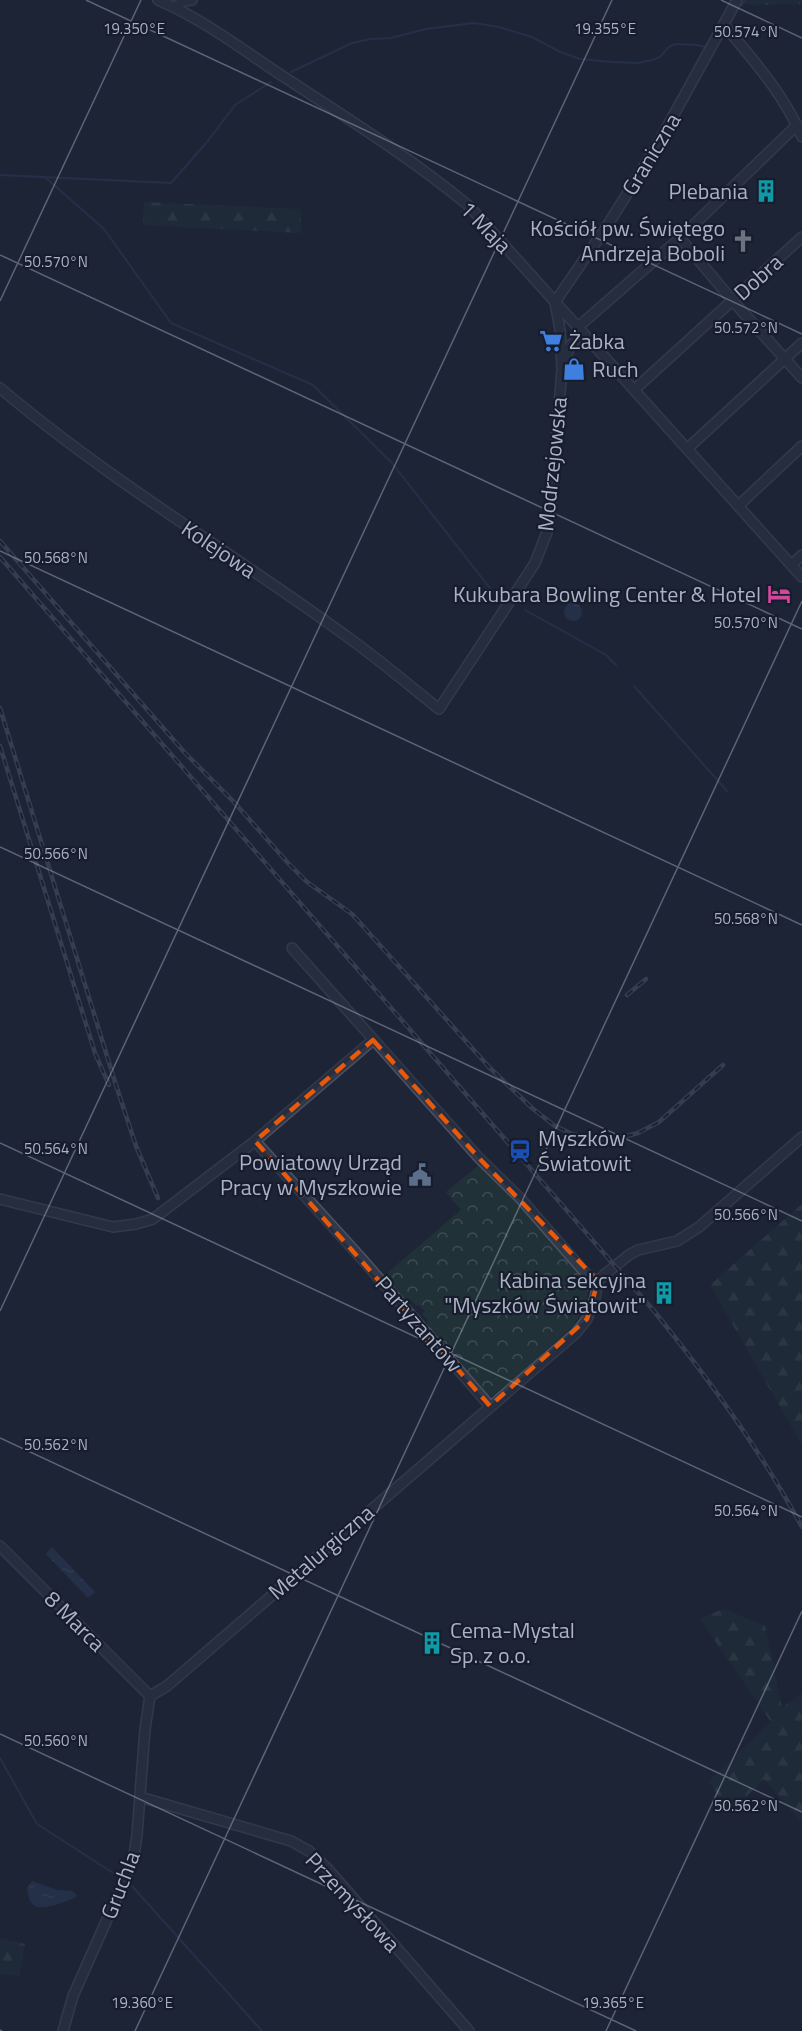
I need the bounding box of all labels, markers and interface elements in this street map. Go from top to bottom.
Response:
text: 19.350°E [103,17,165,40]
text: 19.355°E [574,17,636,40]
text: 50.574°N [714,20,778,43]
street label: Graniczna [613,106,689,202]
place label: Plebania [669,174,748,208]
building icon: Plebania [753,178,779,204]
street label: 1 Maja [452,193,520,261]
place label: Kościół pw. Świętego Andrzeja Boboli [530,211,725,270]
church icon: Kościół pw. Świętego Andrzeja Boboli [730,228,756,254]
street label: Dobra [726,246,790,308]
text: 50.570°N [24,250,88,273]
text: 50.572°N [714,316,778,339]
place label: Żabka [569,324,625,358]
supermarket icon: Żabka [538,328,564,354]
place label: Ruch [592,352,639,386]
shop icon: Ruch [561,356,587,382]
street label: Modrzejowska [528,395,576,533]
street label: Kolejowa [175,511,263,587]
text: 50.568°N [24,546,88,569]
place label: Kukubara Bowling Center & Hotel [453,577,761,611]
hotel icon: Kukubara Bowling Center & Hotel [766,581,792,607]
text: 50.570°N [714,611,778,634]
text: 50.566°N [24,842,88,865]
text: 50.568°N [714,907,778,930]
place label: Myszków Światowit [538,1121,631,1180]
text: 50.564°N [24,1137,88,1160]
station icon: Myszków Światowit [507,1138,533,1164]
place label: Powiatowy Urząd Pracy w Myszkowie [220,1145,402,1204]
public building icon: Powiatowy Urząd Pracy w Myszkowie [407,1162,433,1188]
text: 50.566°N [714,1203,778,1226]
place label: Kabina sekcyjna "Myszków Światowit" [444,1263,646,1322]
street label: Partyzantów [367,1268,471,1380]
building icon: Kabina sekcyjna "Myszków Światowit" [651,1280,677,1306]
text: 50.562°N [24,1433,88,1456]
street label: Metalurgiczna [260,1496,382,1608]
text: 50.564°N [714,1499,778,1522]
street label: 8 Marca [37,1583,113,1659]
place label: Cema-Mystal Sp. z o.o. [450,1613,575,1672]
building icon: Cema-Mystal Sp. z o.o. [419,1630,445,1656]
text: 50.560°N [24,1729,88,1752]
text: 50.562°N [714,1794,778,1817]
street label: Przemysłowa [297,1844,409,1960]
street label: Gruchla [92,1846,148,1924]
text: 19.360°E [111,1991,173,2014]
text: 19.365°E [582,1991,644,2014]

